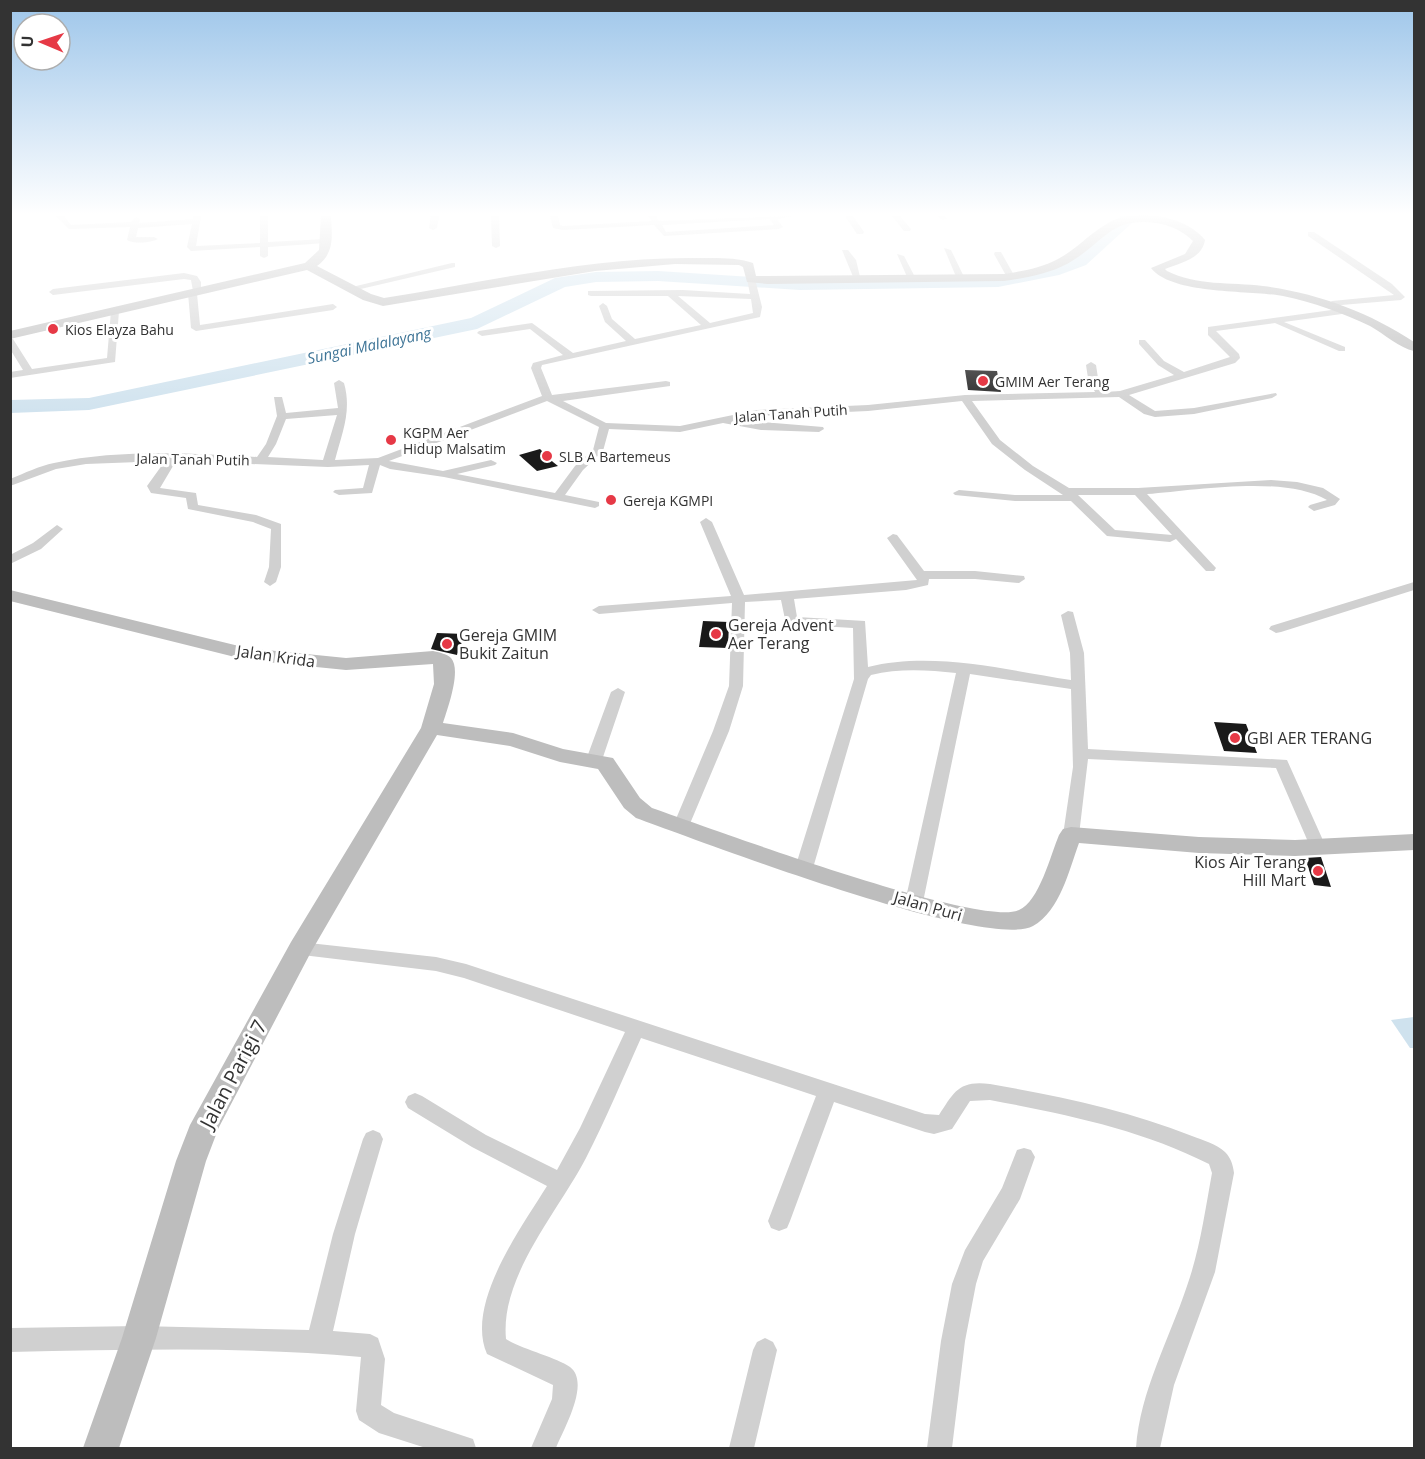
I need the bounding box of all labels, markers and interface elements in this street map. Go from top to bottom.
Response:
north arrow [12,12,72,72]
text: U [16,35,38,48]
place label: Kios Elayza Bahu [65,320,174,339]
marker: Kios Elayza Bahu [46,322,60,336]
water label: Sungai Malalayang [305,322,434,368]
place label: GMIM Aer Terang [995,372,1110,391]
marker: GMIM Aer Terang [976,374,990,388]
street label: Jalan Tanah Putih [732,400,848,427]
place label: KGPM Aer Hidup Malsatim [403,423,506,458]
marker: KGPM Aer Hidup Malsatim [384,433,398,447]
place label: SLB A Bartemeus [559,447,671,466]
street label: Jalan Tanah Putih [134,448,250,469]
marker: SLB A Bartemeus [540,449,554,463]
place label: Gereja KGMPI [623,491,713,510]
marker: Gereja KGMPI [604,493,618,507]
place label: Gereja Advent Aer Terang [728,614,834,654]
place label: Gereja GMIM Bukit Zaitun [459,624,557,664]
marker: Gereja Advent Aer Terang [709,627,723,641]
marker: Gereja GMIM Bukit Zaitun [440,637,454,651]
street label: Jalan Krida [233,639,317,672]
place label: GBI AER TERANG [1247,727,1372,749]
marker: GBI AER TERANG [1228,731,1242,745]
place label: Kios Air Terang Hill Mart [1194,851,1306,891]
marker: Kios Air Terang Hill Mart [1311,864,1325,878]
street label: Jalan Puri [889,885,965,926]
street label: Jalan Parigi 7 [192,1015,273,1135]

